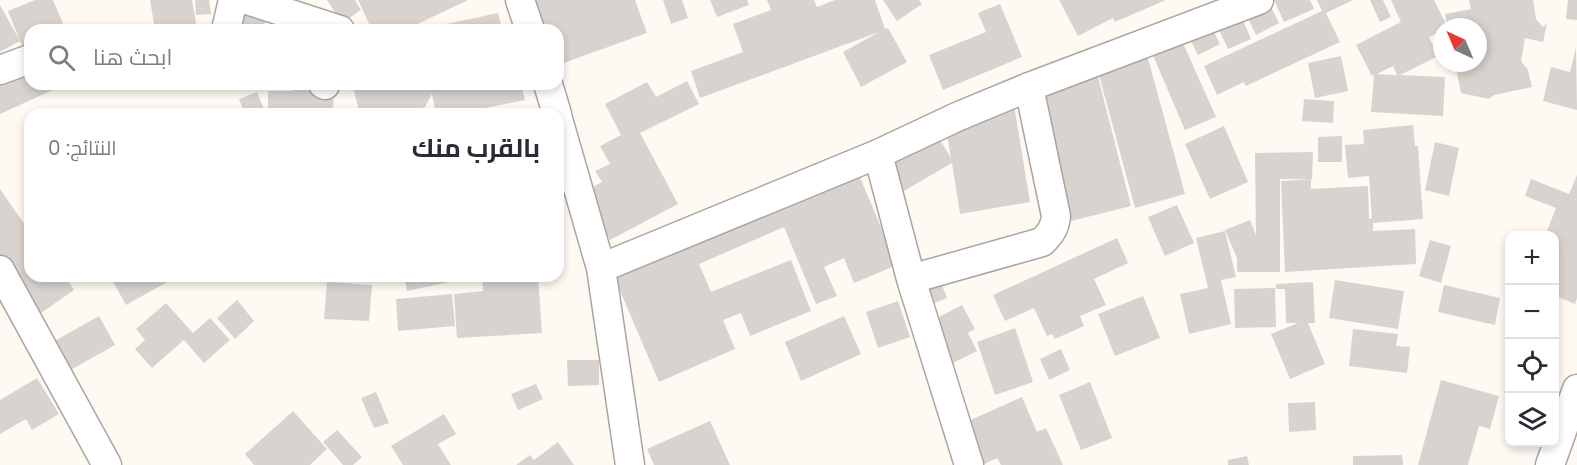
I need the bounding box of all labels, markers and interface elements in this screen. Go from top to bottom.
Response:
north arrow [1433,18,1487,72]
search box [24,24,564,90]
icon: search [45,41,78,74]
text: ابحث هنا [93,42,172,73]
text: بالقرب منك [412,130,540,166]
text: النتائج: 0 [48,134,117,162]
map controls [1505,231,1559,447]
button: + [1505,231,1559,285]
button: − [1505,285,1559,339]
button: locate [1505,339,1559,393]
button: layers [1505,393,1559,447]

